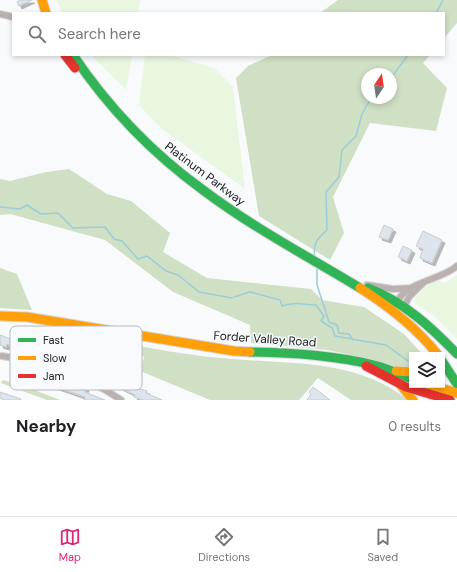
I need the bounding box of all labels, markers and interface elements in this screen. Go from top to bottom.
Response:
search box [12,12,445,56]
icon: search [26,23,48,45]
text: Search here [58,24,141,44]
north arrow [361,68,397,104]
street label: Platinum Parkway [161,138,249,210]
legend [10,326,142,390]
street label: Forder Valley Road [213,327,317,351]
text: Fast [43,333,64,347]
text: Slow [43,351,67,365]
map controls [409,352,445,388]
button: layers [409,352,445,388]
text: Jam [43,369,64,383]
text: Nearby [16,415,76,437]
text: 0 results [388,418,441,435]
tab: Map [59,526,81,564]
tab: Directions [198,526,250,564]
tab: Saved [367,526,398,564]

